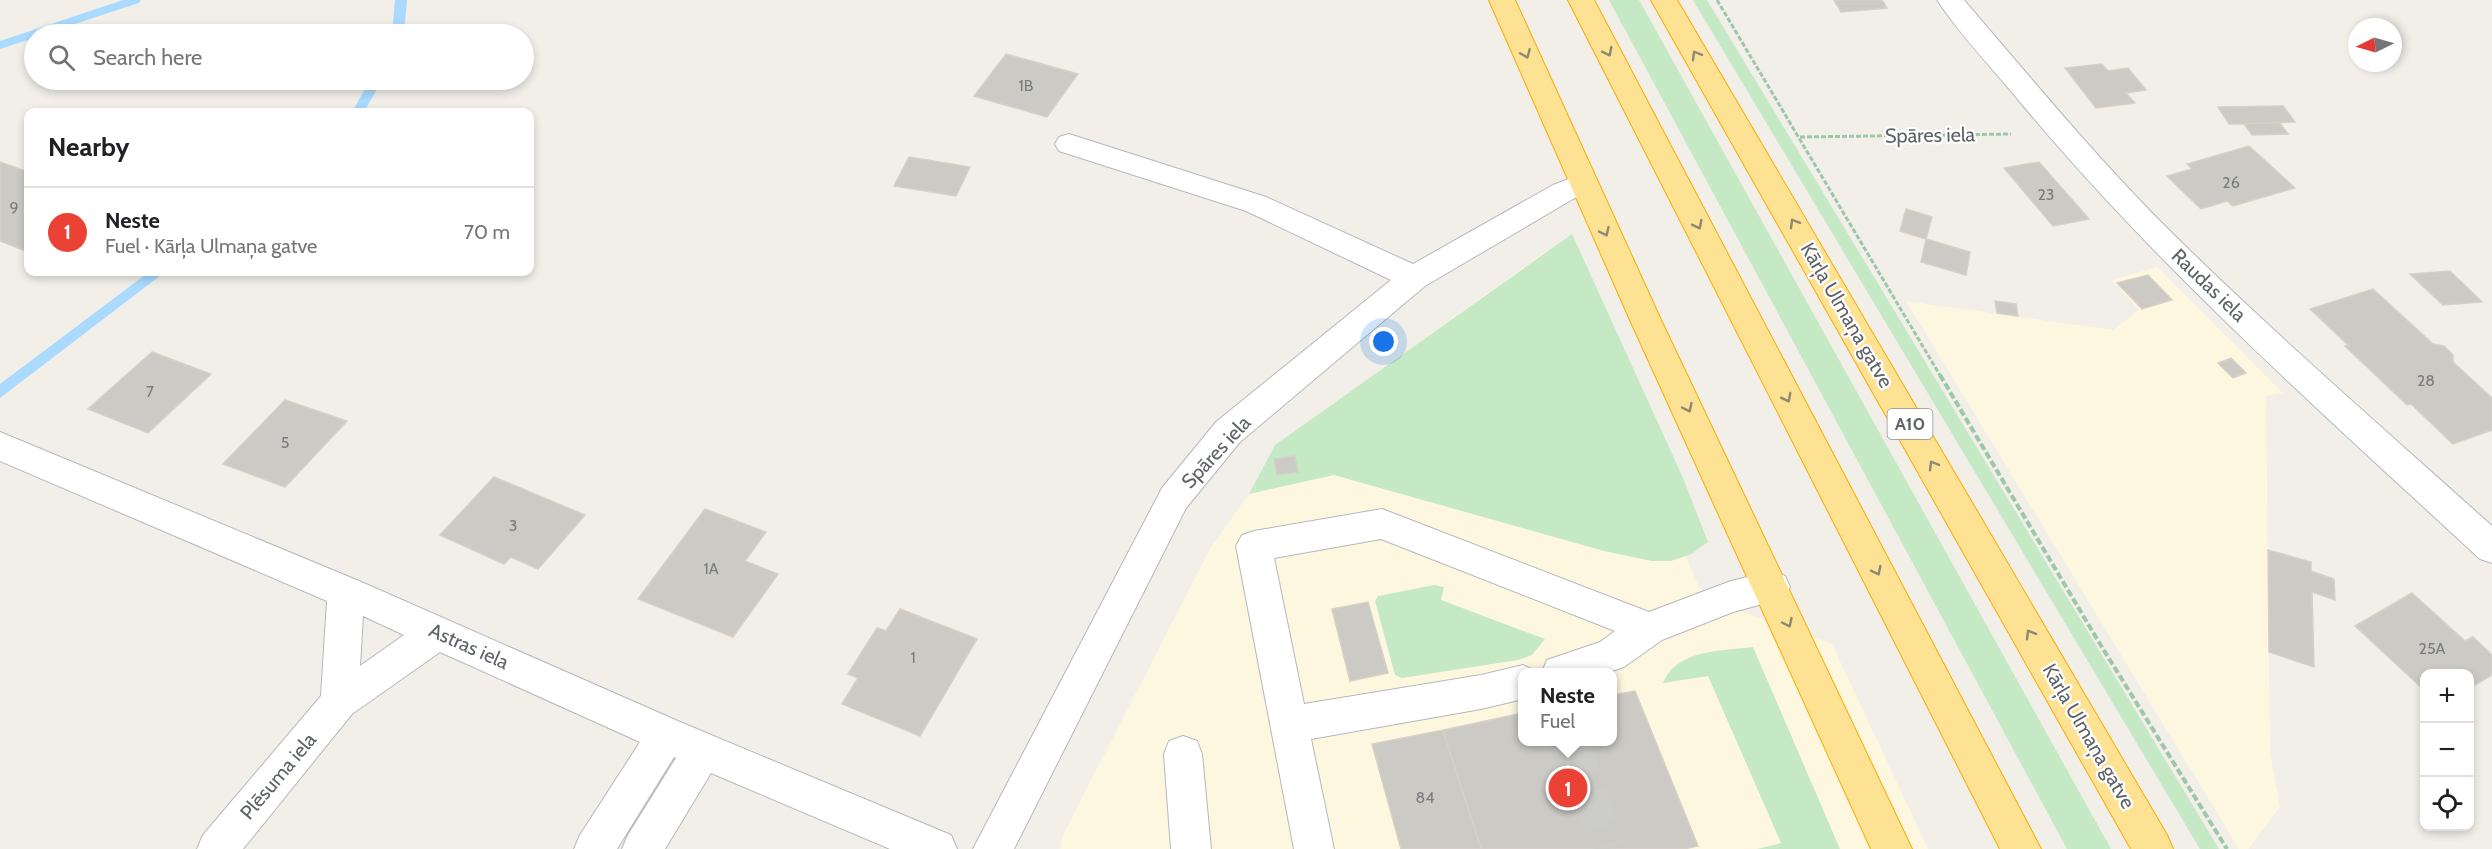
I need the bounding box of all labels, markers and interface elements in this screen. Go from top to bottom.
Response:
north arrow [2348,18,2402,72]
search box [24,24,534,90]
icon: search [45,41,78,74]
text: Search here [93,44,202,71]
one-way arrow [1601,46,1612,56]
one-way arrow [1518,47,1530,58]
one-way arrow [1692,51,1704,61]
house number: 1B [1019,76,1034,95]
street label: Spāres iela [1885,122,1976,148]
text: Nearby [48,131,129,163]
house number: 26 [2222,173,2240,192]
house number: 23 [2037,185,2055,204]
house number: 9 [9,198,19,217]
text: Neste [105,207,160,234]
one-way arrow [1690,219,1702,230]
one-way arrow [1790,219,1801,229]
text: 1 [64,220,71,244]
text: 70 m [464,220,510,244]
one-way arrow [1597,225,1609,236]
text: Fuel · Kārļa Ulmaņa gatve [105,234,317,258]
street label: Kārļa Ulmaņa gatve [1795,238,1898,392]
street label: Raudas iela [2167,244,2252,327]
your location [1369,327,1398,356]
house number: 28 [2417,371,2435,390]
house number: 7 [146,382,154,401]
one-way arrow [1780,392,1791,403]
one-way arrow [1680,402,1692,413]
road number: A10 [1888,409,1932,439]
street label: Spāres iela [1176,411,1256,493]
house number: 5 [281,433,289,452]
one-way arrow [1929,461,1940,471]
house number: 3 [509,516,517,535]
house number: 1A [703,559,719,578]
one-way arrow [1870,565,1881,576]
one-way arrow [1781,616,1793,627]
street label: Astras iela [425,618,513,674]
one-way arrow [2026,630,2037,640]
house number: 25A [2419,639,2446,658]
house number: 1 [910,648,916,667]
street label: Kārļa Ulmaņa gatve [2037,659,2140,813]
popup [1518,668,1617,746]
map controls [2420,669,2474,831]
button: + [2420,669,2474,723]
text: Neste [1540,682,1595,709]
text: Fuel [1540,709,1575,733]
button: − [2420,723,2474,777]
street label: Plēsuma iela [235,728,321,824]
pin: 1 [1548,766,1588,810]
button: locate [2420,777,2474,831]
house number: 84 [1416,788,1434,807]

